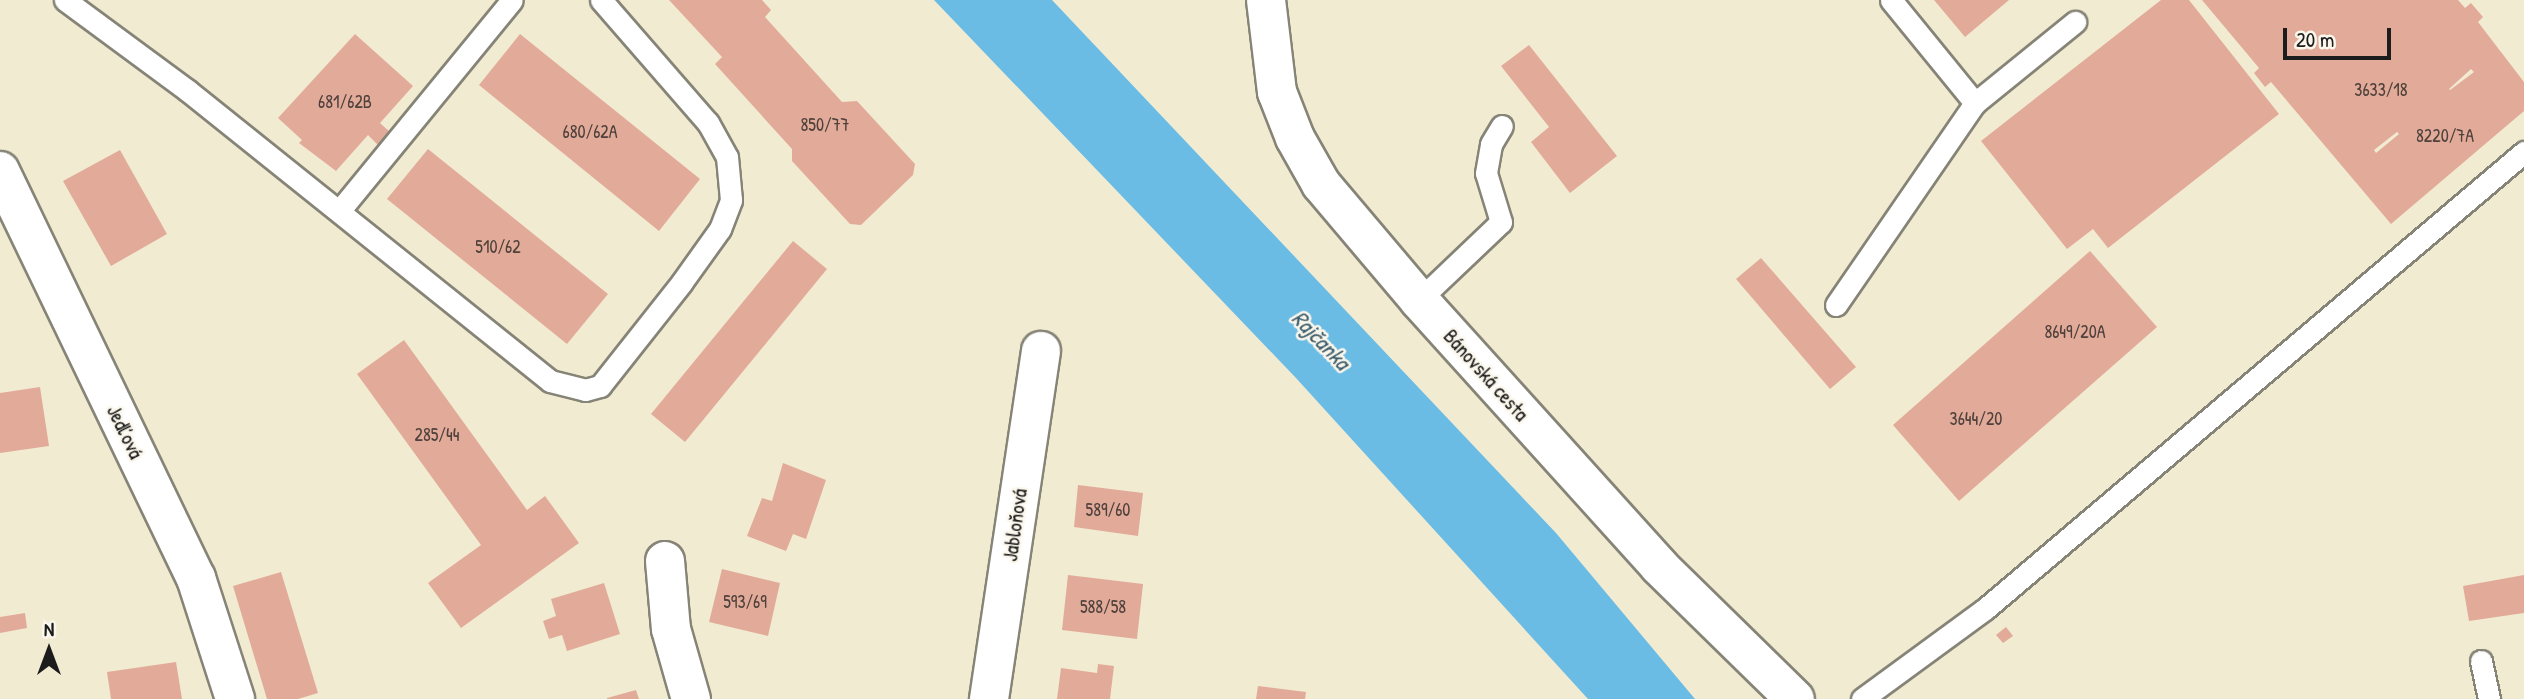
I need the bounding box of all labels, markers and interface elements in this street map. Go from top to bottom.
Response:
scale bar [2286,14,2394,58]
text: 20 m [2296,25,2334,54]
house number: 3633/18 [2354,79,2408,101]
house number: 681/62B [318,91,372,113]
house number: 850/77 [801,114,849,136]
house number: 680/62A [562,121,618,143]
house number: 8220/7A [2416,125,2474,147]
house number: 510/62 [475,236,521,258]
water label: Rajčanka [1286,305,1356,375]
house number: 8649/20A [2044,321,2106,343]
street label: Bánovská cesta [1438,324,1534,426]
street label: Jedľová [101,401,149,463]
house number: 3644/20 [1950,408,2002,430]
house number: 285/44 [415,424,459,446]
street label: Jabloňová [997,487,1033,563]
house number: 589/60 [1086,499,1130,521]
house number: 593/69 [723,591,767,613]
house number: 588/58 [1080,596,1126,618]
north arrow [14,615,84,685]
text: N [44,616,54,642]

